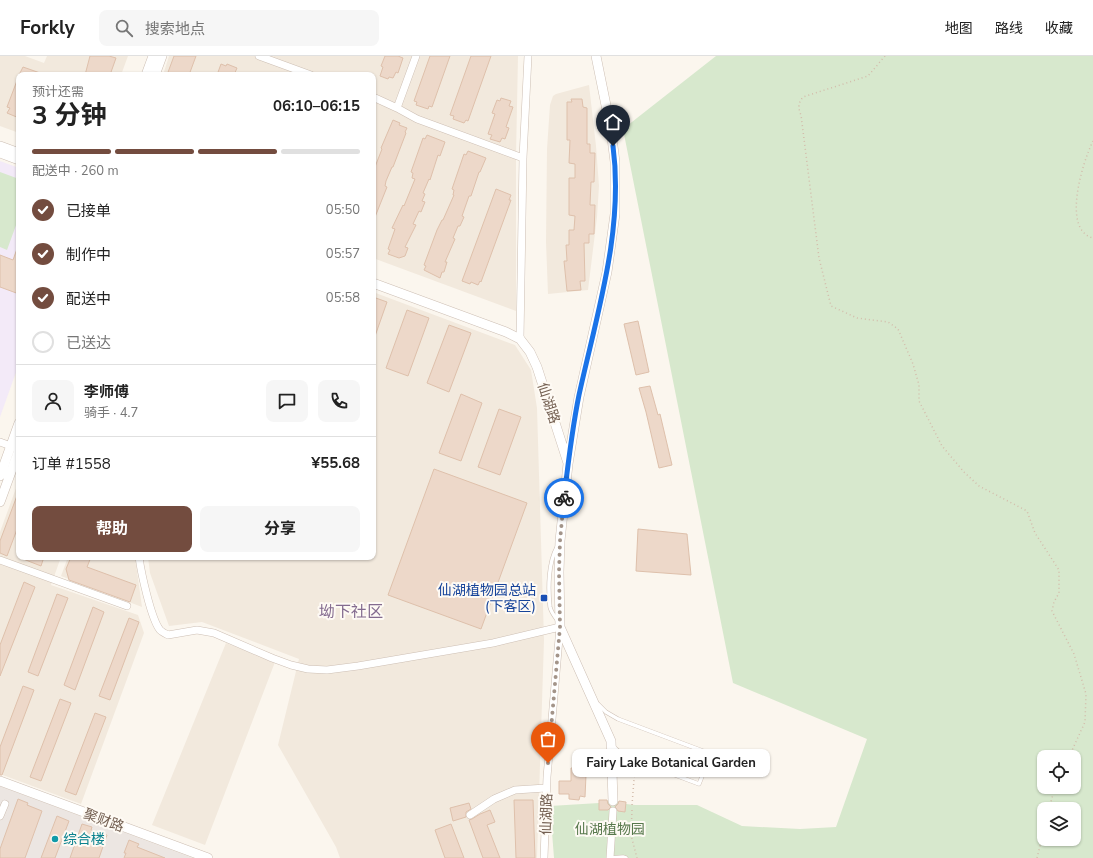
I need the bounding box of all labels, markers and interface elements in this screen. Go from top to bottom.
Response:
search box [99,10,379,46]
text: Forkly [20,15,75,41]
icon: search [113,17,135,39]
text: 搜索地点 [145,19,205,39]
text: 地图 [945,19,973,38]
text: 路线 [995,19,1023,38]
text: 收藏 [1045,19,1073,38]
text: 预计还需 [32,83,84,101]
text: 06:10–06:15 [273,96,360,116]
text: 3 分钟 [32,98,107,133]
pin [596,105,630,146]
icon: home [602,111,624,133]
text: 配送中 · 260 m [32,162,119,180]
icon: check [32,199,54,221]
text: 已接单 [66,201,111,221]
text: 05:50 [326,201,360,219]
icon: check [32,243,54,265]
text: 制作中 [66,245,111,265]
text: 05:57 [326,245,360,263]
icon: check [32,287,54,309]
text: 配送中 [66,289,111,309]
text: 05:58 [326,289,360,307]
text: 已送达 [66,333,111,353]
button: person [32,380,74,422]
button: chat [266,380,308,422]
button: phone [318,380,360,422]
street label: 仙湖路 [533,380,564,426]
text: 李师傅 [84,382,129,402]
text: 骑手 · 4.7 [84,404,138,422]
text: ¥55.68 [311,453,360,473]
text: 订单 #1558 [32,454,111,474]
courier [544,478,584,518]
icon: bike [553,487,575,509]
button: 帮助 [32,506,192,552]
button: 分享 [200,506,360,552]
place label: 仙湖植物园总站 (下客区) [438,581,536,616]
marker: 仙湖植物园总站 (下客区) [539,593,549,603]
district label: 坳下社区 [319,601,383,623]
pin [531,722,565,763]
icon: bag [537,728,559,750]
callout: Fairy Lake Botanical Garden [572,749,770,777]
map controls [1037,750,1081,846]
button: locate [1037,750,1081,794]
text: Fairy Lake Botanical Garden [586,754,756,772]
street label: 仙湖路 [536,793,557,835]
button: layers [1037,802,1081,846]
street label: 聚财路 [81,804,127,837]
park label: 仙湖植物园 [575,820,645,839]
place label: 综合楼 [63,830,105,849]
marker: 综合楼 [50,834,60,844]

